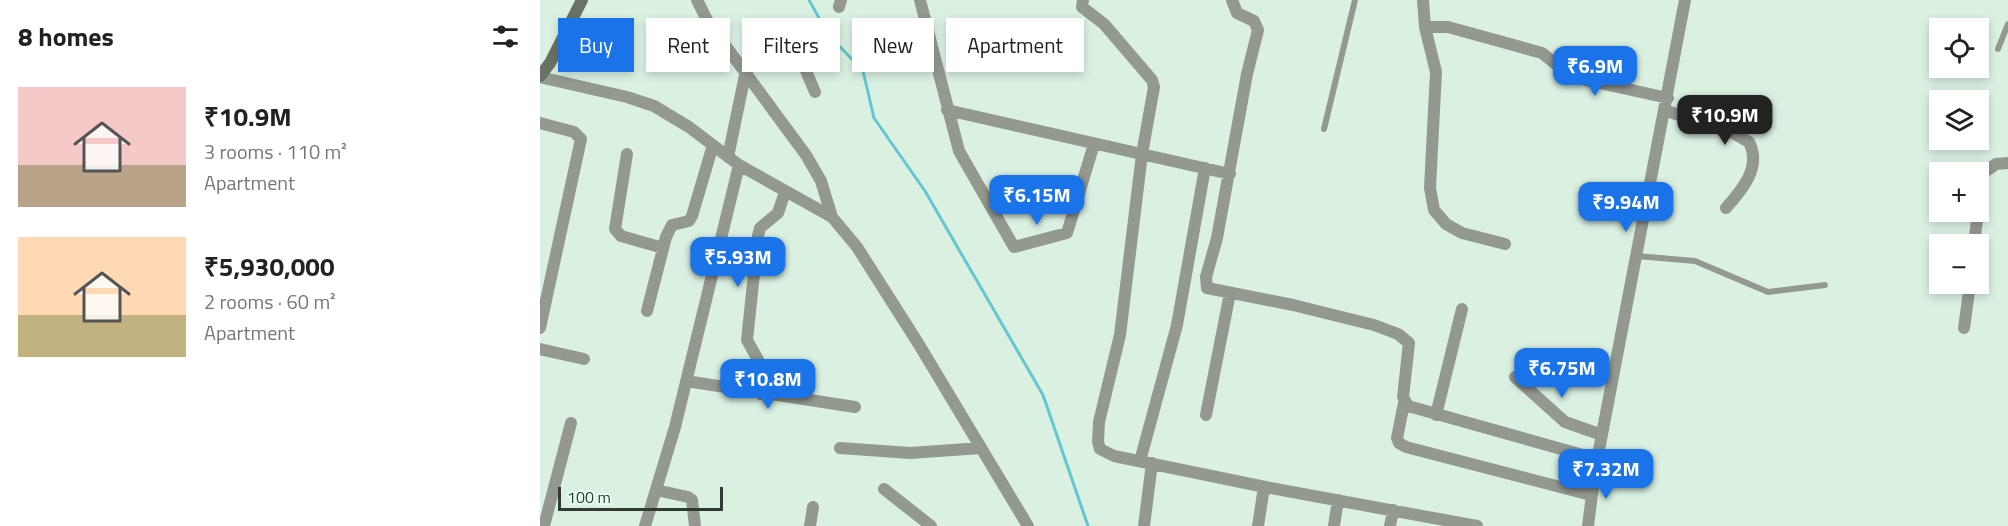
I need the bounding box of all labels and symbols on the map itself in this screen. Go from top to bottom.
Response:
pin: ₹6.9M [1553,46,1637,97]
pin: ₹10.9M [1676,95,1774,146]
pin: ₹6.15M [988,175,1086,226]
pin: ₹9.94M [1577,182,1675,233]
pin: ₹5.93M [689,237,787,288]
pin: ₹6.75M [1513,348,1611,399]
pin: ₹10.8M [719,359,817,410]
pin: ₹7.32M [1557,449,1655,500]
scale bar [558,484,723,512]

